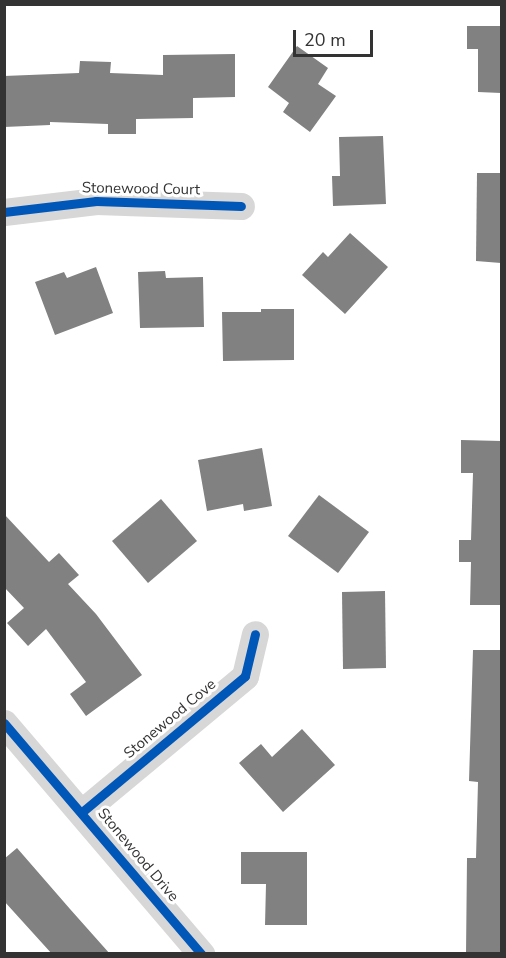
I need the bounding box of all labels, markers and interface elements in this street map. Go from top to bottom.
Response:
scale bar [296,18,376,56]
text: 20 m [304,28,346,52]
street label: Stonewood Court [82,179,200,199]
street label: Stonewood Cove [120,675,220,763]
street label: Stonewood Drive [94,805,182,905]

